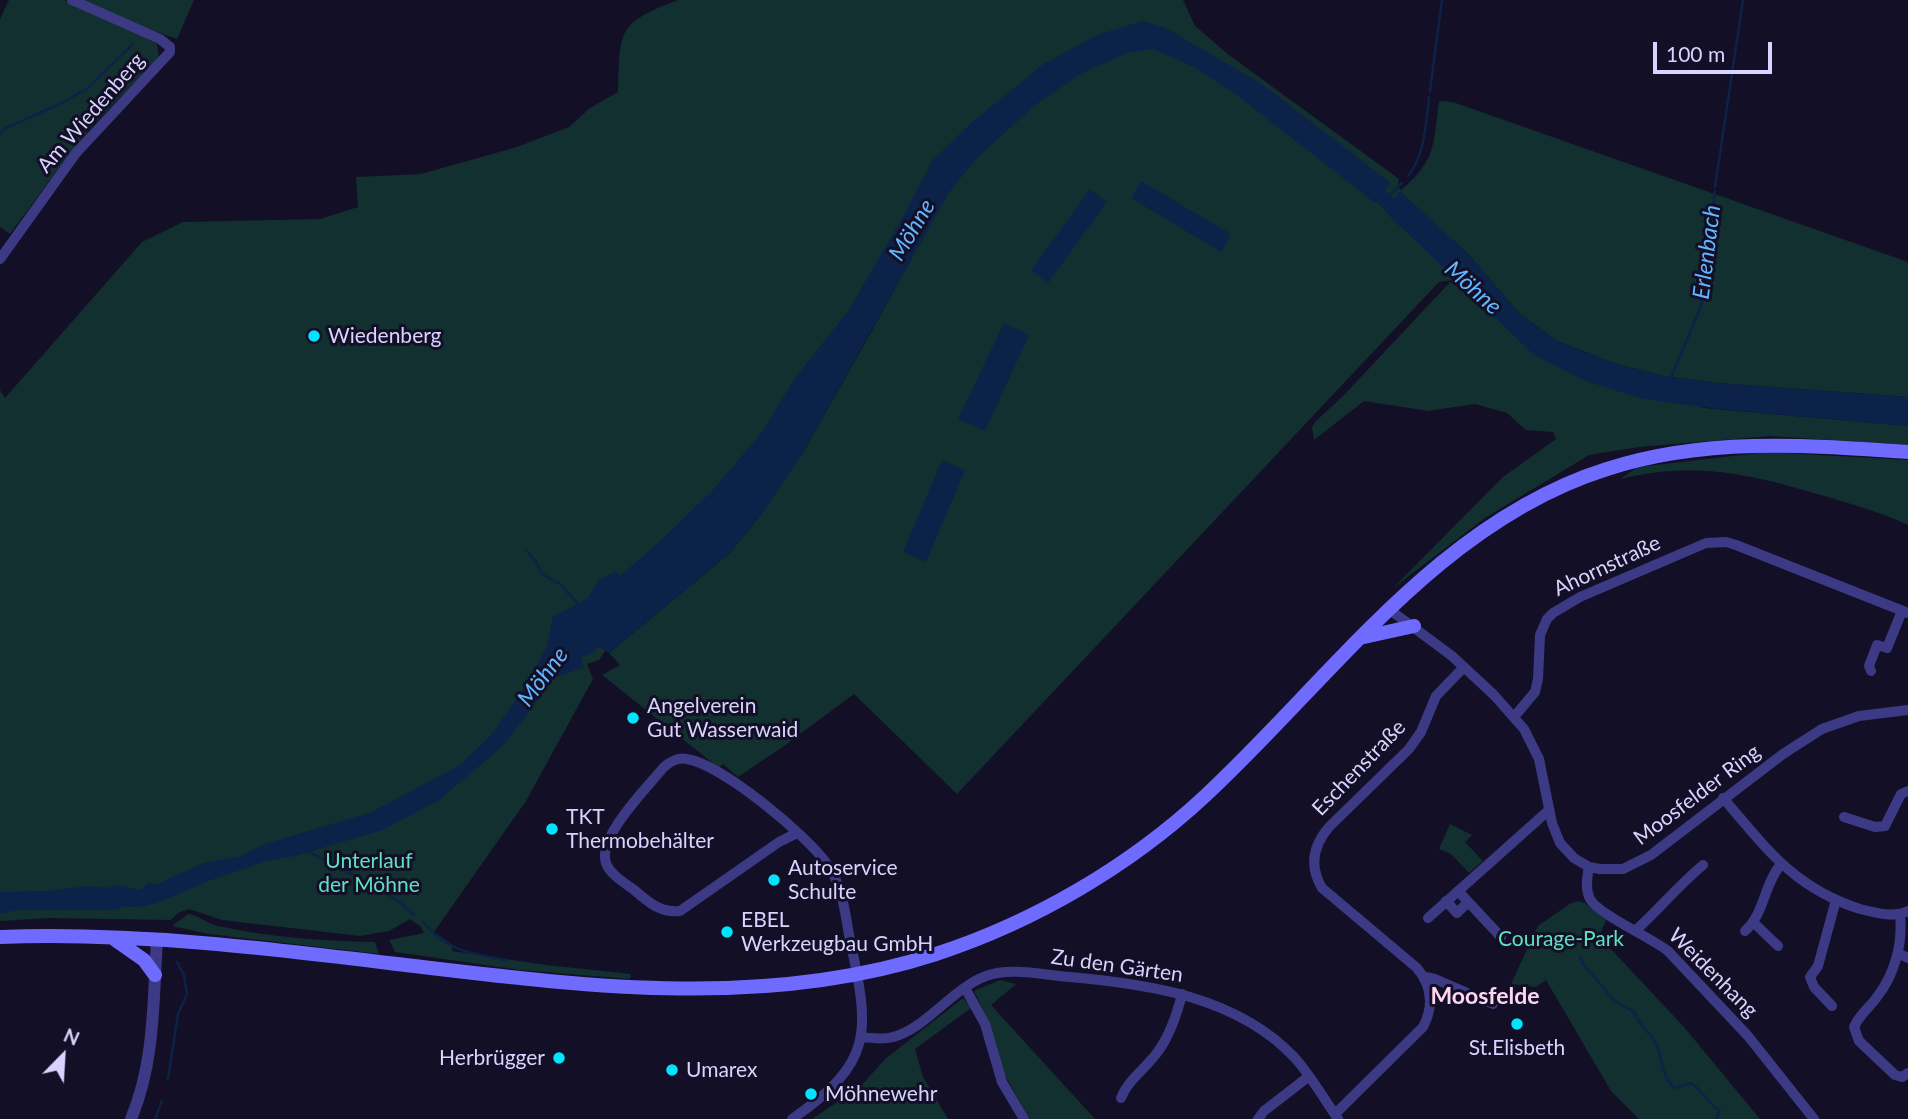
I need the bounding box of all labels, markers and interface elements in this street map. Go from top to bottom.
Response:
scale bar [1656,28,1775,72]
text: 100 m [1666,41,1725,66]
street label: Am Wiedenberg [32,48,150,178]
water label: Möhne [883,194,941,266]
water label: Erlenbach [1688,203,1726,301]
water label: Möhne [1439,255,1507,321]
place label: Wiedenberg [328,323,442,349]
marker: Wiedenberg [306,328,322,344]
street label: Ahornstraße [1550,530,1664,602]
water label: Möhne [512,642,574,712]
place label: Angelverein Gut Wasserwaid [647,693,798,743]
marker: Angelverein Gut Wasserwaid [625,710,641,726]
street label: Eschenstraße [1307,715,1411,821]
street label: Moosfelder Ring [1629,739,1765,851]
place label: TKT Thermobehälter [566,804,714,854]
marker: TKT Thermobehälter [544,821,560,837]
park label: Unterlauf der Möhne [318,848,420,898]
place label: Autoservice Schulte [788,855,898,905]
marker: Autoservice Schulte [766,872,782,888]
place label: EBEL Werkzeugbau GmbH [741,907,933,957]
street label: Weidenhang [1663,923,1763,1023]
marker: EBEL Werkzeugbau GmbH [719,924,735,940]
park label: Courage-Park [1498,926,1624,952]
street label: Zu den Gärten [1049,944,1185,988]
district label: Moosfelde [1430,983,1540,1011]
marker: St.Elisbeth [1509,1016,1525,1032]
north arrow [28,1021,98,1091]
text: N [60,1023,83,1050]
place label: St.Elisbeth [1469,1035,1565,1061]
place label: Herbrügger [439,1045,545,1071]
marker: Herbrügger [551,1050,567,1066]
place label: Umarex [686,1057,757,1083]
marker: Umarex [664,1062,680,1078]
place label: Möhnewehr [825,1081,937,1107]
marker: Möhnewehr [803,1086,819,1102]

